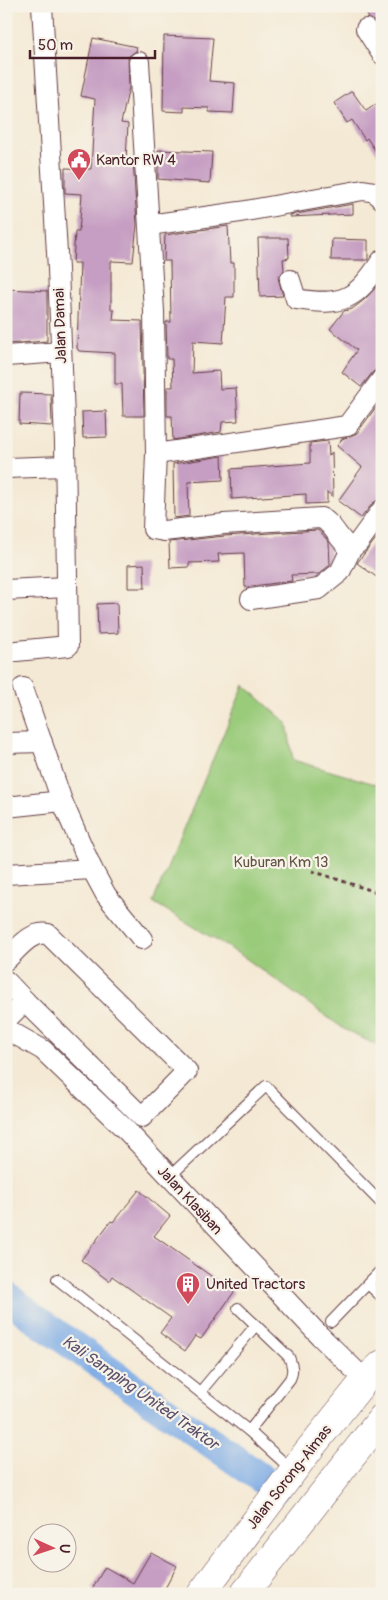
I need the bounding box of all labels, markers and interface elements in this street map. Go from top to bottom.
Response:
scale bar [30,28,155,60]
text: 50 m [38,36,73,55]
public building icon: Kantor RW 4 [66,147,92,181]
place label: Kantor RW 4 [96,151,176,170]
street label: Jalan Damai [50,288,71,364]
park label: Kuburan Km 13 [234,853,328,872]
street label: Jalan Klasiban [153,1162,226,1239]
building icon: United Tractors [175,1271,201,1305]
place label: United Tractors [206,1275,305,1294]
water label: Kali Samping United Traktor [58,1331,224,1456]
street label: Jalan Sorong-Aimas [243,1421,336,1533]
north arrow [28,1522,78,1572]
text: U [56,1544,73,1554]

